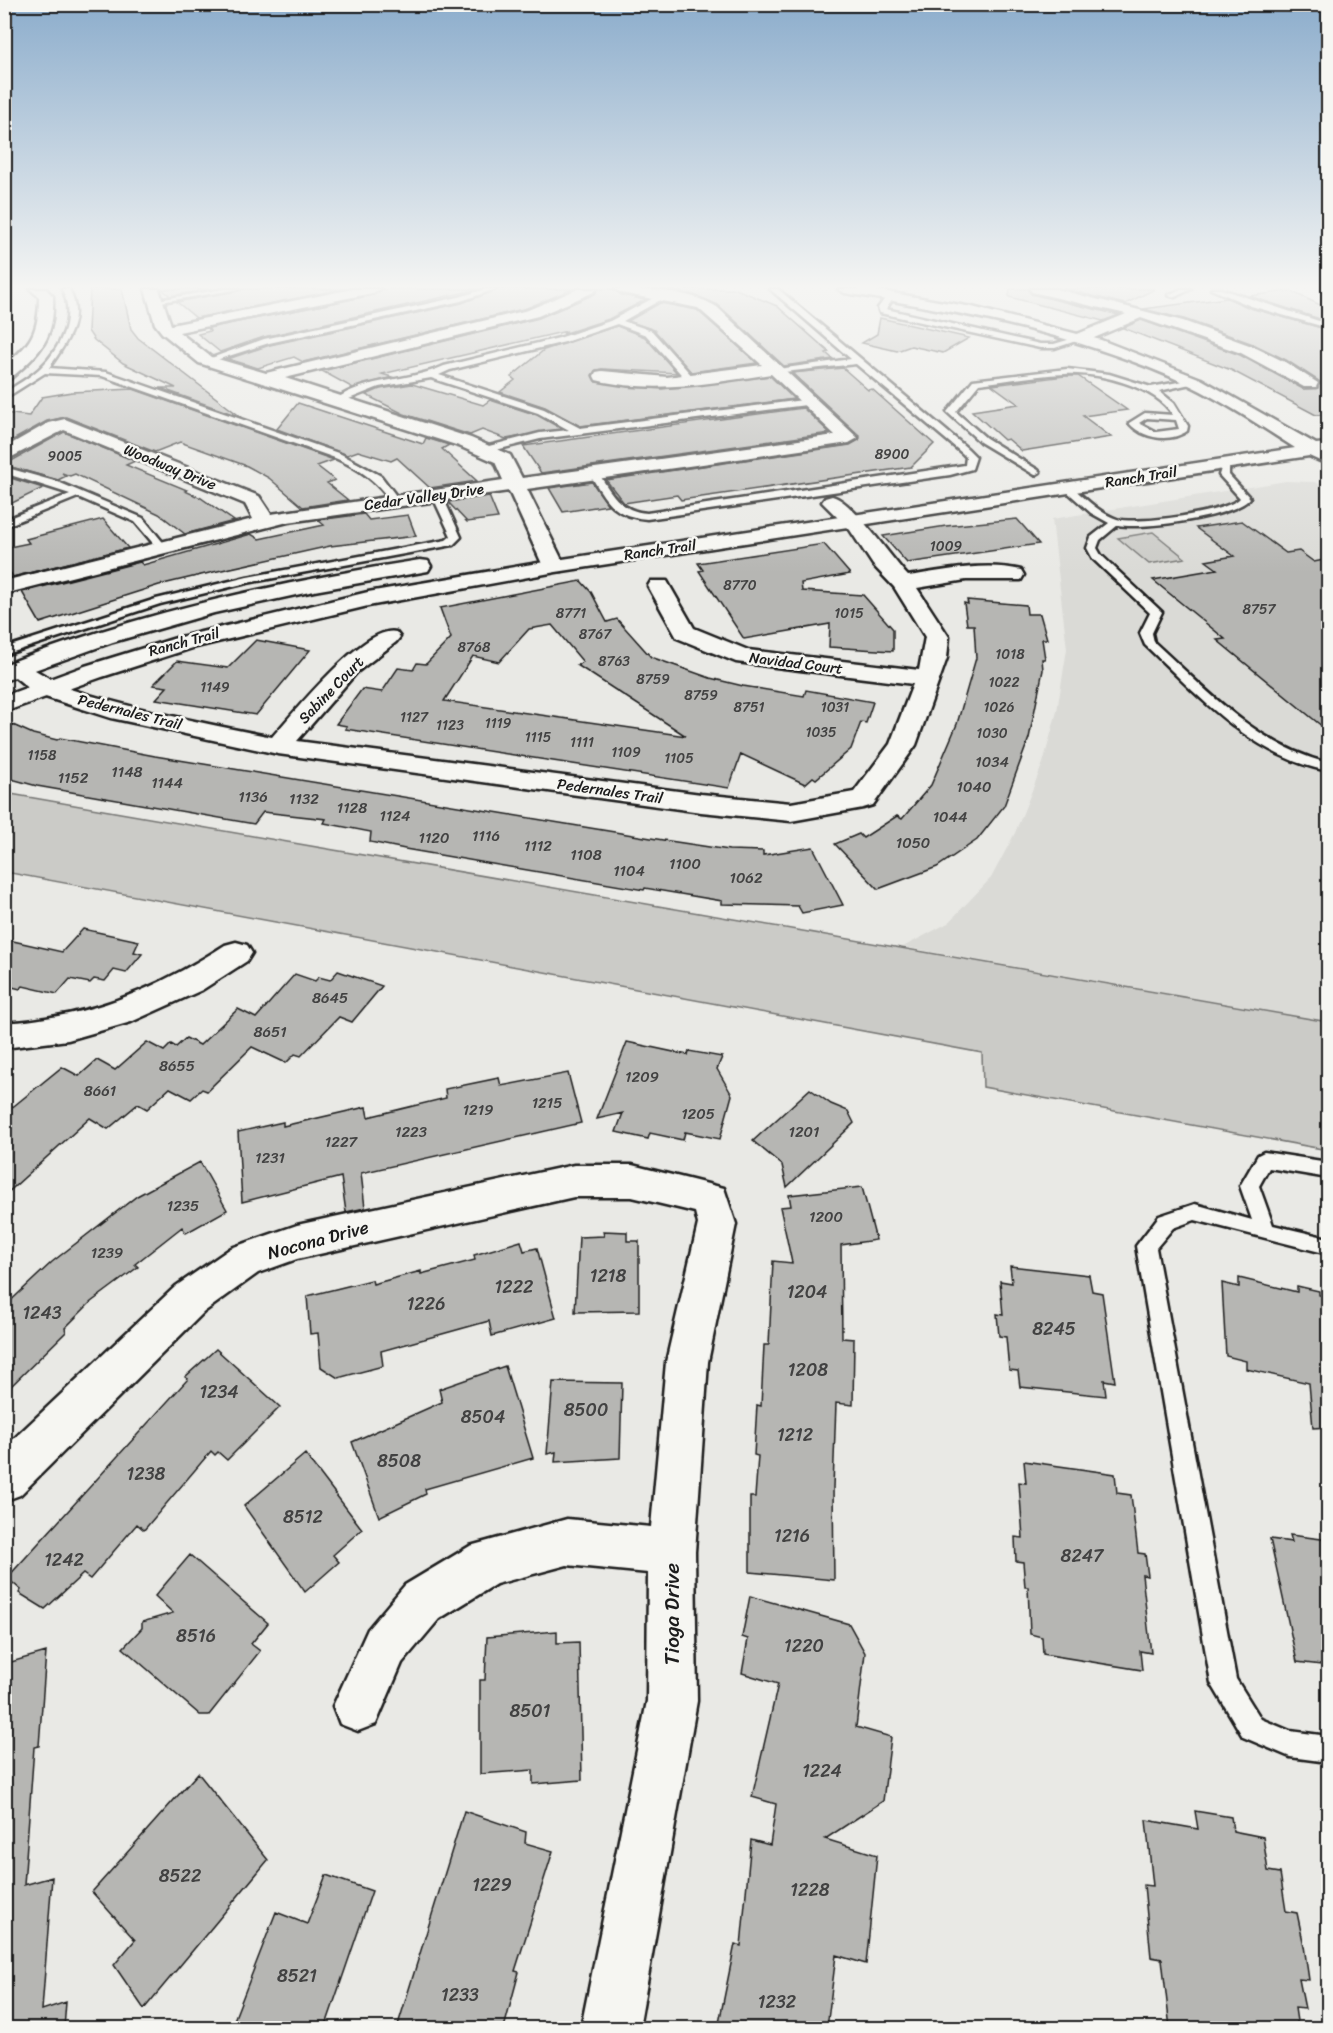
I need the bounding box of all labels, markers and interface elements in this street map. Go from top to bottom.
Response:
street label: Woodway Drive [120,437,221,498]
house number: 8900 [875,442,910,467]
house number: 9005 [48,444,83,469]
street label: Ranch Trail [1103,458,1180,496]
street label: Cedar Valley Drive [363,476,485,518]
street label: Ranch Trail [622,532,699,568]
house number: 1009 [930,534,963,559]
house number: 8770 [723,573,757,598]
house number: 8757 [1243,597,1276,622]
house number: 8771 [556,601,586,626]
house number: 1015 [834,601,864,626]
street label: Ranch Trail [146,620,223,664]
house number: 8767 [579,622,612,647]
house number: 8768 [458,635,491,660]
house number: 1018 [995,642,1025,667]
street label: Navidad Court [748,644,845,682]
house number: 8763 [598,649,630,674]
street label: Sabine Court [292,650,371,730]
house number: 8759 [636,667,670,692]
house number: 1022 [988,670,1020,695]
house number: 1149 [200,675,230,700]
house number: 8759 [684,683,718,708]
street label: Pedernales Trail [75,686,186,738]
house number: 8751 [734,695,765,720]
house number: 1031 [821,695,849,720]
house number: 1026 [984,695,1014,720]
house number: 1127 [400,705,429,730]
house number: 1119 [485,711,512,736]
house number: 1123 [436,713,464,738]
house number: 1035 [805,720,837,745]
house number: 1030 [976,721,1008,746]
house number: 1115 [525,725,552,750]
house number: 1111 [570,730,594,755]
house number: 1109 [611,740,641,765]
house number: 1158 [27,743,57,768]
house number: 1105 [664,746,694,771]
house number: 1034 [975,749,1009,775]
house number: 1148 [111,759,143,785]
house number: 1152 [58,765,89,791]
house number: 1144 [151,770,183,796]
street label: Pedernales Trail [555,771,665,811]
house number: 1040 [957,774,991,800]
house number: 1136 [238,784,268,810]
house number: 1132 [289,786,319,812]
house number: 1128 [337,795,367,821]
house number: 1124 [380,803,410,829]
house number: 1044 [933,804,967,830]
house number: 1116 [472,823,500,849]
house number: 1120 [418,825,450,851]
house number: 1050 [896,830,930,856]
house number: 1112 [524,833,552,859]
house number: 1108 [570,842,602,868]
house number: 1100 [669,851,701,877]
house number: 1104 [613,858,645,884]
house number: 1062 [729,865,763,891]
house number: 8645 [312,985,348,1011]
house number: 8651 [253,1019,287,1045]
house number: 8655 [159,1053,195,1079]
house number: 1209 [625,1064,659,1090]
house number: 8661 [84,1078,116,1104]
house number: 1215 [532,1090,562,1116]
house number: 1219 [463,1097,493,1123]
house number: 1205 [681,1101,715,1127]
house number: 1223 [395,1119,427,1145]
house number: 1201 [788,1119,820,1145]
house number: 1227 [325,1129,359,1155]
house number: 1231 [255,1145,285,1171]
house number: 1235 [167,1193,199,1219]
house number: 1200 [809,1204,843,1230]
street label: Nocona Drive [264,1211,372,1269]
house number: 1239 [91,1240,123,1266]
house number: 1218 [590,1260,626,1292]
house number: 1222 [495,1271,533,1303]
house number: 1204 [787,1276,827,1308]
house number: 1226 [407,1288,445,1320]
house number: 1243 [22,1297,62,1329]
house number: 8245 [1032,1313,1076,1345]
house number: 1208 [788,1354,828,1386]
house number: 1234 [199,1376,239,1408]
house number: 8500 [564,1394,608,1426]
house number: 8504 [461,1401,505,1433]
house number: 1212 [777,1419,813,1451]
house number: 8508 [377,1445,421,1477]
house number: 1238 [127,1458,166,1490]
house number: 8512 [283,1501,323,1533]
house number: 1216 [774,1520,810,1552]
house number: 8247 [1061,1540,1105,1572]
house number: 1242 [44,1544,84,1576]
street label: Tioga Drive [653,1563,691,1665]
house number: 8516 [176,1620,216,1652]
house number: 1220 [784,1630,824,1662]
house number: 8501 [510,1695,551,1727]
house number: 1224 [802,1755,842,1787]
house number: 8522 [159,1860,201,1892]
house number: 1229 [472,1869,512,1901]
house number: 1228 [790,1874,830,1906]
house number: 8521 [277,1960,317,1992]
house number: 1233 [441,1979,479,2011]
house number: 1232 [758,1986,796,2018]

